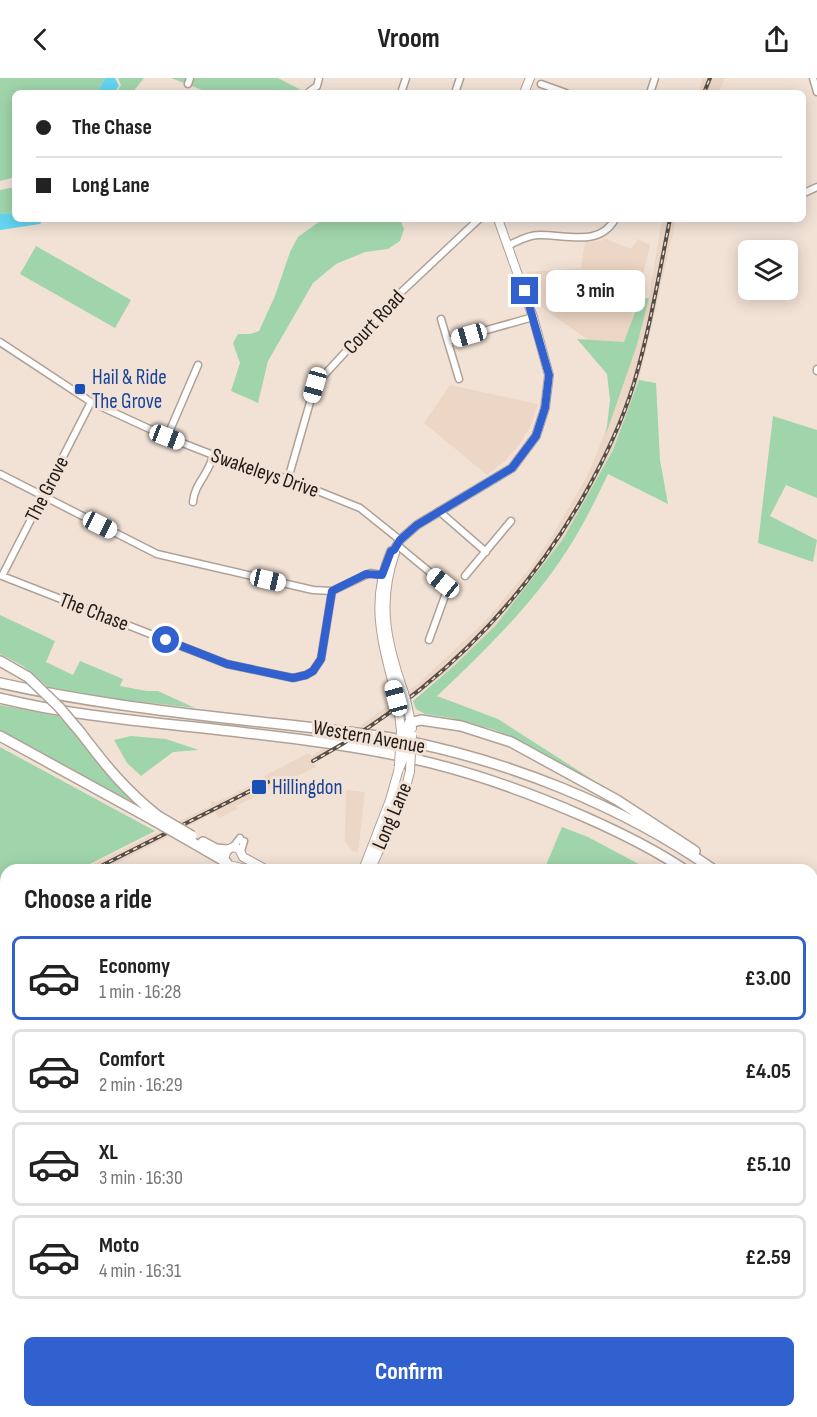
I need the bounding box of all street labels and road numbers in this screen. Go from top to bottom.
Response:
street label: Court Road [338,285,410,359]
street label: Swakeleys Drive [208,443,322,503]
street label: The Grove [20,452,74,526]
street label: The Chase [56,587,132,637]
street label: Western Avenue [311,715,427,759]
street label: Long Lane [367,779,417,853]

